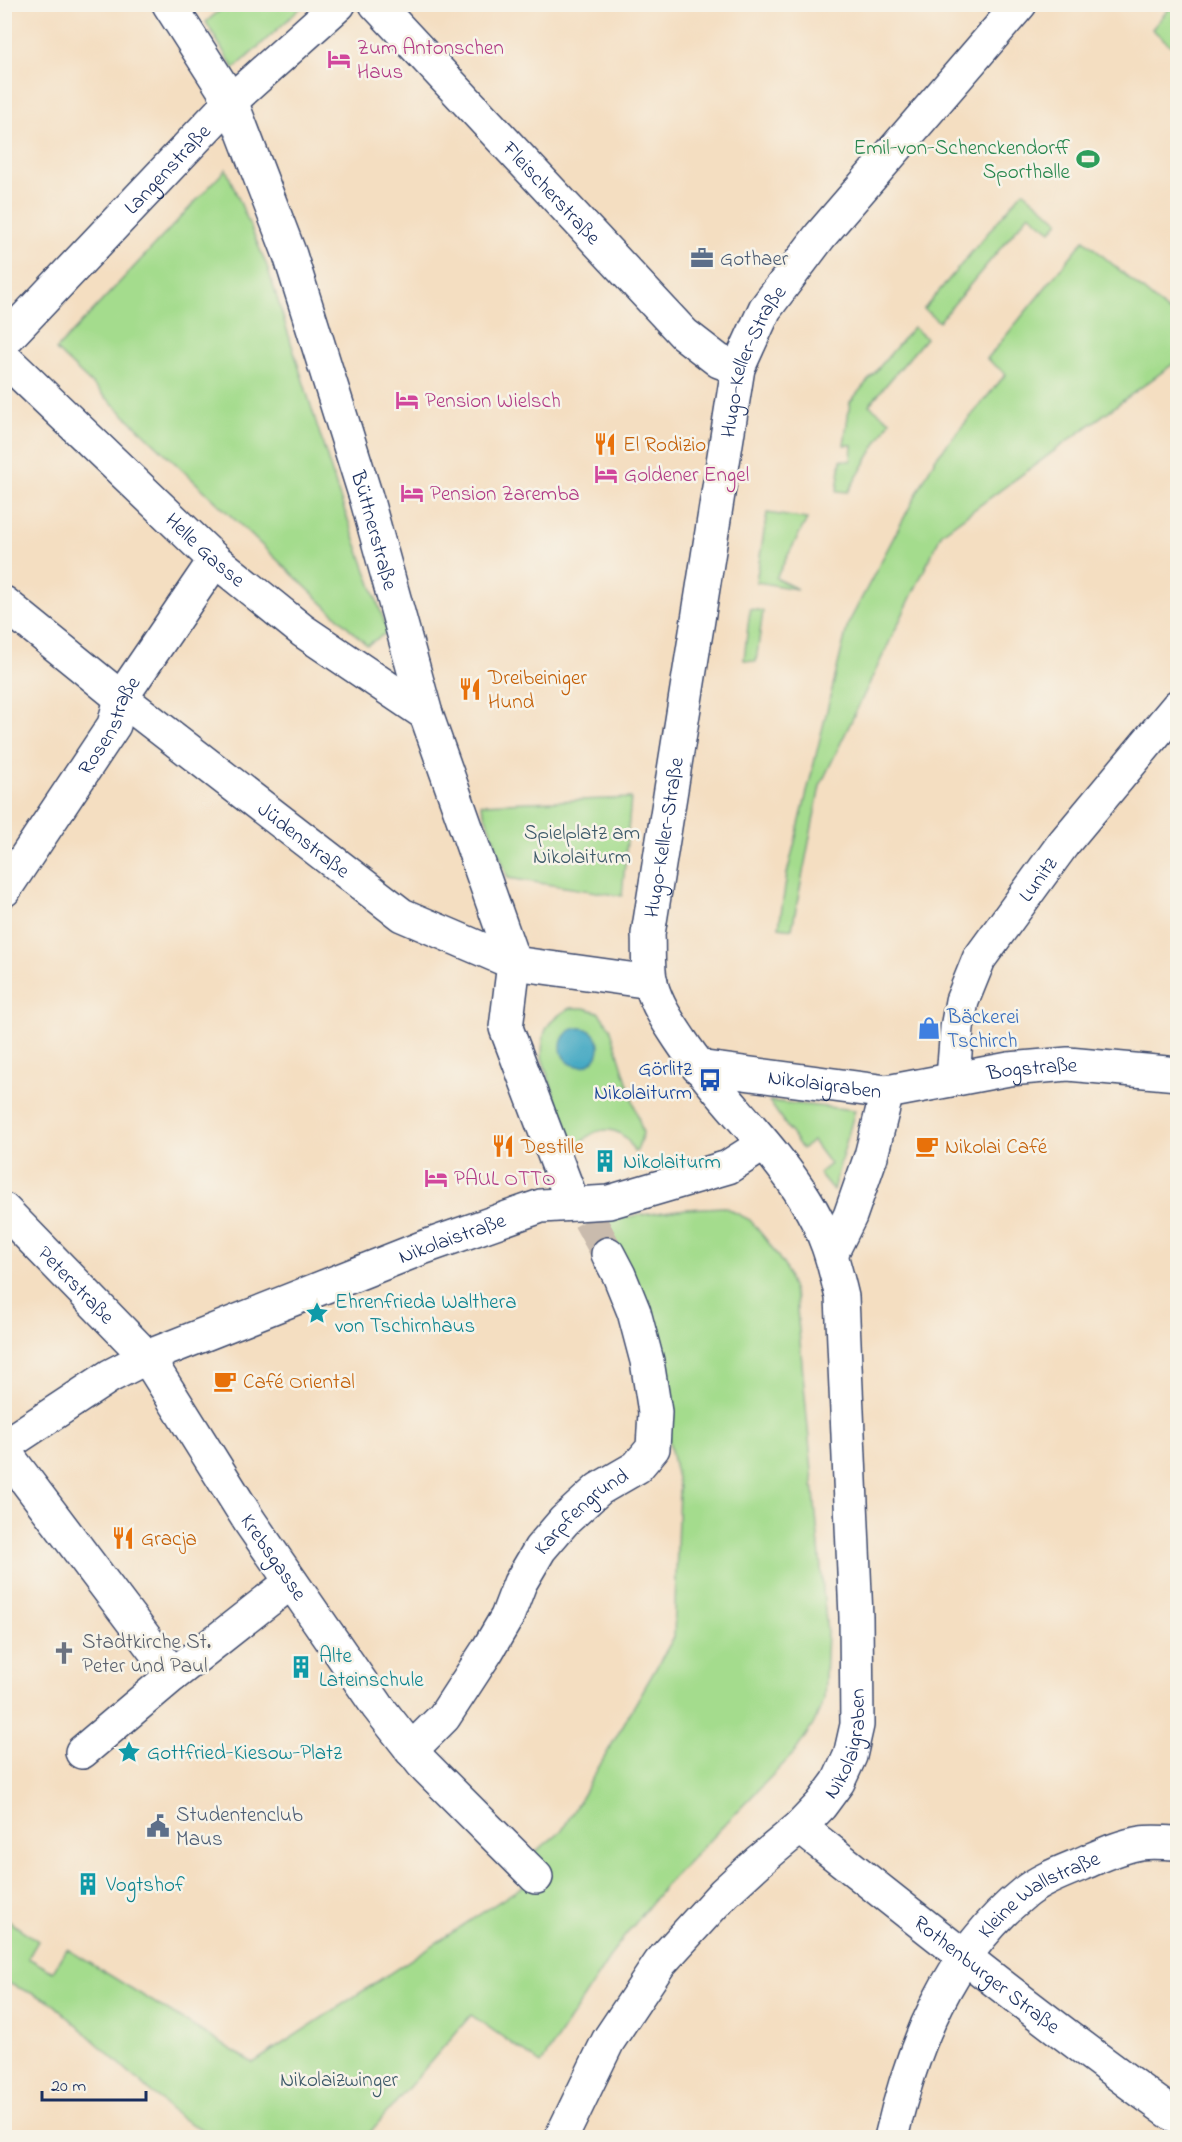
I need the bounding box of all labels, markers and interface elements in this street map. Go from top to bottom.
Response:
place label: Zum Antonschen Haus [357,34,504,88]
hotel icon: Zum Antonschen Haus [326,46,352,72]
street label: Langenstraße [118,118,219,222]
place label: Emil-von-Schenckendorff Sporthalle [853,134,1071,188]
street label: Fleischerstraße [494,135,607,253]
sports icon: Emil-von-Schenckendorff Sporthalle [1075,146,1101,172]
office icon: Gothaer [689,245,715,271]
place label: Gothaer [720,245,789,275]
street label: Hugo-Keller-Straße [714,279,795,440]
hotel icon: Pension Wielsch [394,387,420,413]
place label: Pension Wielsch [425,387,561,417]
restaurant icon: El Rodizio [592,431,618,457]
place label: El Rodizio [623,431,706,461]
hotel icon: Goldener Engel [593,461,619,487]
place label: Goldener Engel [624,461,749,493]
street label: Büttnerstraße [341,466,404,594]
hotel icon: Pension Zaremba [399,480,425,506]
place label: Pension Zaremba [430,480,580,510]
street label: Helle Gasse [157,507,251,596]
place label: Dreibeiniger Hund [487,664,587,718]
street label: Rosenstraße [72,670,149,782]
restaurant icon: Dreibeiniger Hund [457,676,483,702]
street label: Hugo-Keller-Straße [638,755,693,920]
street label: Jüdenstraße [250,796,356,887]
park label: Spielplatz am Nikolaiturm [524,819,640,873]
street label: Lunitz [1012,851,1066,909]
place label: Bäckerei Tschirch [946,1003,1019,1057]
shop icon: Bäckerei Tschirch [916,1015,942,1041]
street label: Bogstraße [984,1051,1079,1090]
place label: Görlitz Nikolaiturm [594,1055,692,1109]
street label: Nikolaigraben [766,1063,883,1108]
bus stop icon: Görlitz Nikolaiturm [697,1067,723,1093]
restaurant icon: Destille [490,1133,516,1159]
place label: Destille [520,1133,584,1163]
cafe icon: Nikolai Café [914,1133,940,1159]
place label: Nikolai Café [945,1133,1048,1163]
building icon: Nikolaiturm [592,1148,618,1174]
place label: Nikolaiturm [623,1148,721,1178]
hotel icon: PAUL OTTO [423,1165,449,1191]
place label: PAUL OTTO [454,1165,556,1195]
street label: Nikolaistraße [394,1206,511,1273]
street label: Peterstraße [30,1240,121,1332]
place label: Ehrenfrieda Walthera von Tschirnhaus [335,1288,517,1342]
place icon: Ehrenfrieda Walthera von Tschirnhaus [304,1300,330,1326]
cafe icon: Café Oriental [212,1368,238,1394]
place label: Café Oriental [243,1368,355,1398]
street label: Karpfengrund [528,1462,635,1563]
street label: Krebsgasse [232,1509,313,1608]
restaurant icon: Gracja [110,1525,136,1551]
place label: Gracja [141,1525,197,1555]
place label: Stadtkirche St. Peter und Paul [82,1628,211,1682]
church icon: Stadtkirche St. Peter und Paul [51,1640,77,1666]
place label: Alte Lateinschule [319,1642,424,1696]
building icon: Alte Lateinschule [288,1654,314,1680]
street label: Nikolaigraben [817,1688,874,1806]
place icon: Gottfried-Kiesow-Platz [116,1739,142,1765]
place label: Gottfried-Kiesow-Platz [147,1739,342,1769]
place label: Studentenclub Maus [176,1801,303,1855]
public building icon: Studentenclub Maus [145,1813,171,1839]
street label: Kleine Wallstraße [972,1844,1106,1946]
building icon: Vogtshof [75,1871,101,1897]
place label: Vogtshof [105,1871,185,1903]
street label: Rothenburger Straße [906,1909,1066,2043]
scale bar [42,2064,146,2102]
park label: Nikolaizwinger [280,2066,399,2098]
text: 20 m [51,2074,86,2100]

